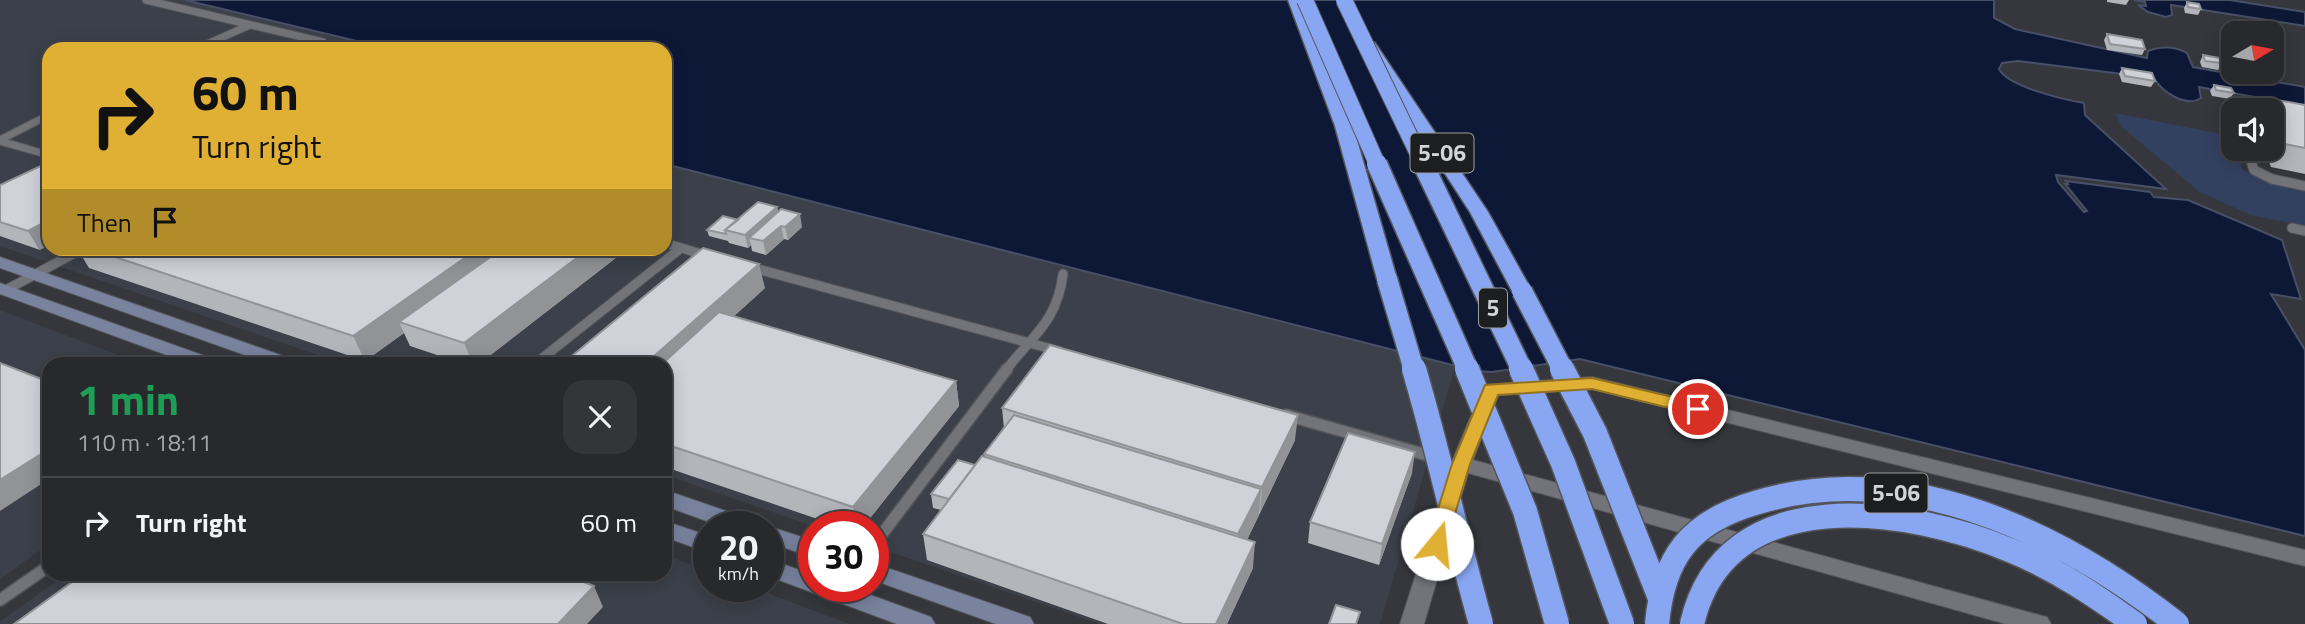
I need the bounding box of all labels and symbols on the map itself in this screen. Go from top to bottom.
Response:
north arrow [2221,21,2284,84]
road number: 5-06 [1410,134,1474,172]
road number: 5 [1479,288,1507,328]
pin [1668,379,1728,439]
road number: 5-06 [1864,474,1927,512]
position arrow [1400,507,1474,581]
speed limit sign: 30 [798,511,889,602]

